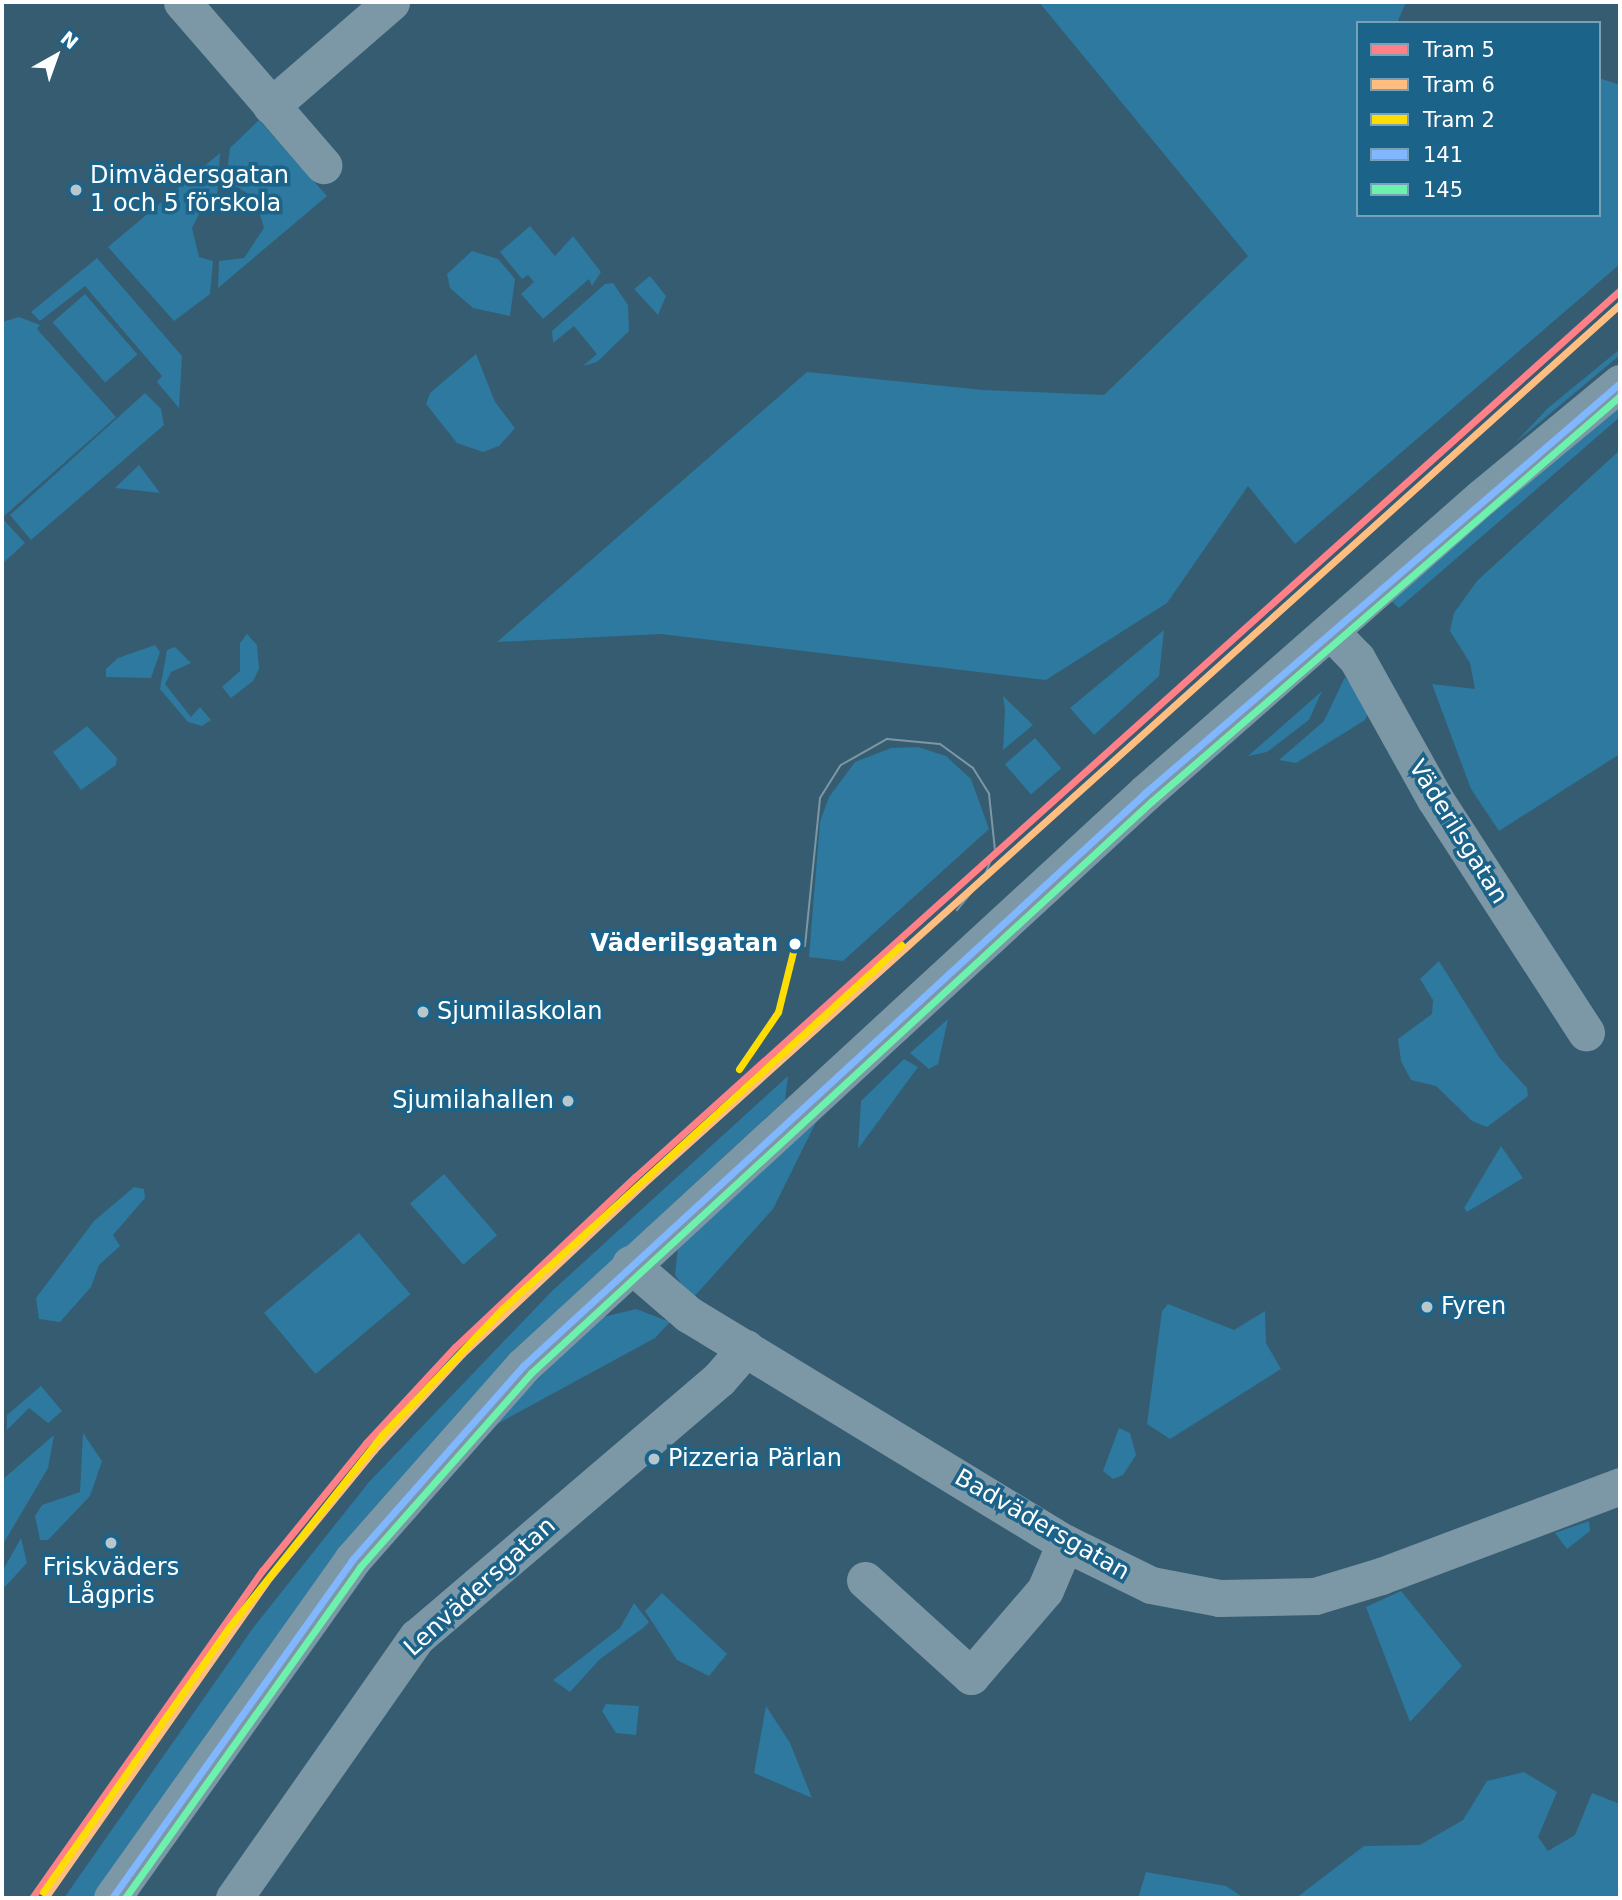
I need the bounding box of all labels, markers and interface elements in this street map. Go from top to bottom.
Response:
north arrow [21,21,91,91]
legend [1356,21,1601,217]
text: N [56,26,83,53]
text: Tram 5 [1423,38,1495,62]
text: Tram 6 [1423,73,1495,97]
text: Tram 2 [1423,108,1495,132]
text: 141 [1423,143,1463,167]
place label: Dimvädersgatan 1 och 5 förskola [90,162,289,218]
text: 145 [1423,178,1463,202]
marker: Dimvädersgatan 1 och 5 förskola [68,182,84,198]
street label: Väderilsgatan [1402,755,1514,909]
place label: Väderilsgatan [590,930,778,958]
marker: Väderilsgatan [784,933,806,955]
place label: Sjumilaskolan [437,998,602,1026]
marker: Sjumilaskolan [415,1004,431,1020]
place label: Sjumilahallen [392,1087,554,1115]
marker: Sjumilahallen [560,1093,576,1109]
place label: Fyren [1441,1293,1506,1321]
marker: Fyren [1419,1299,1435,1315]
place label: Pizzeria Pärlan [668,1445,842,1473]
marker: Pizzeria Pärlan [646,1451,662,1467]
street label: Badvädersgatan [950,1463,1134,1587]
street label: Lenvädersgatan [398,1512,562,1662]
marker: Friskväders Lågpris [103,1535,119,1551]
place label: Friskväders Lågpris [43,1554,179,1610]

